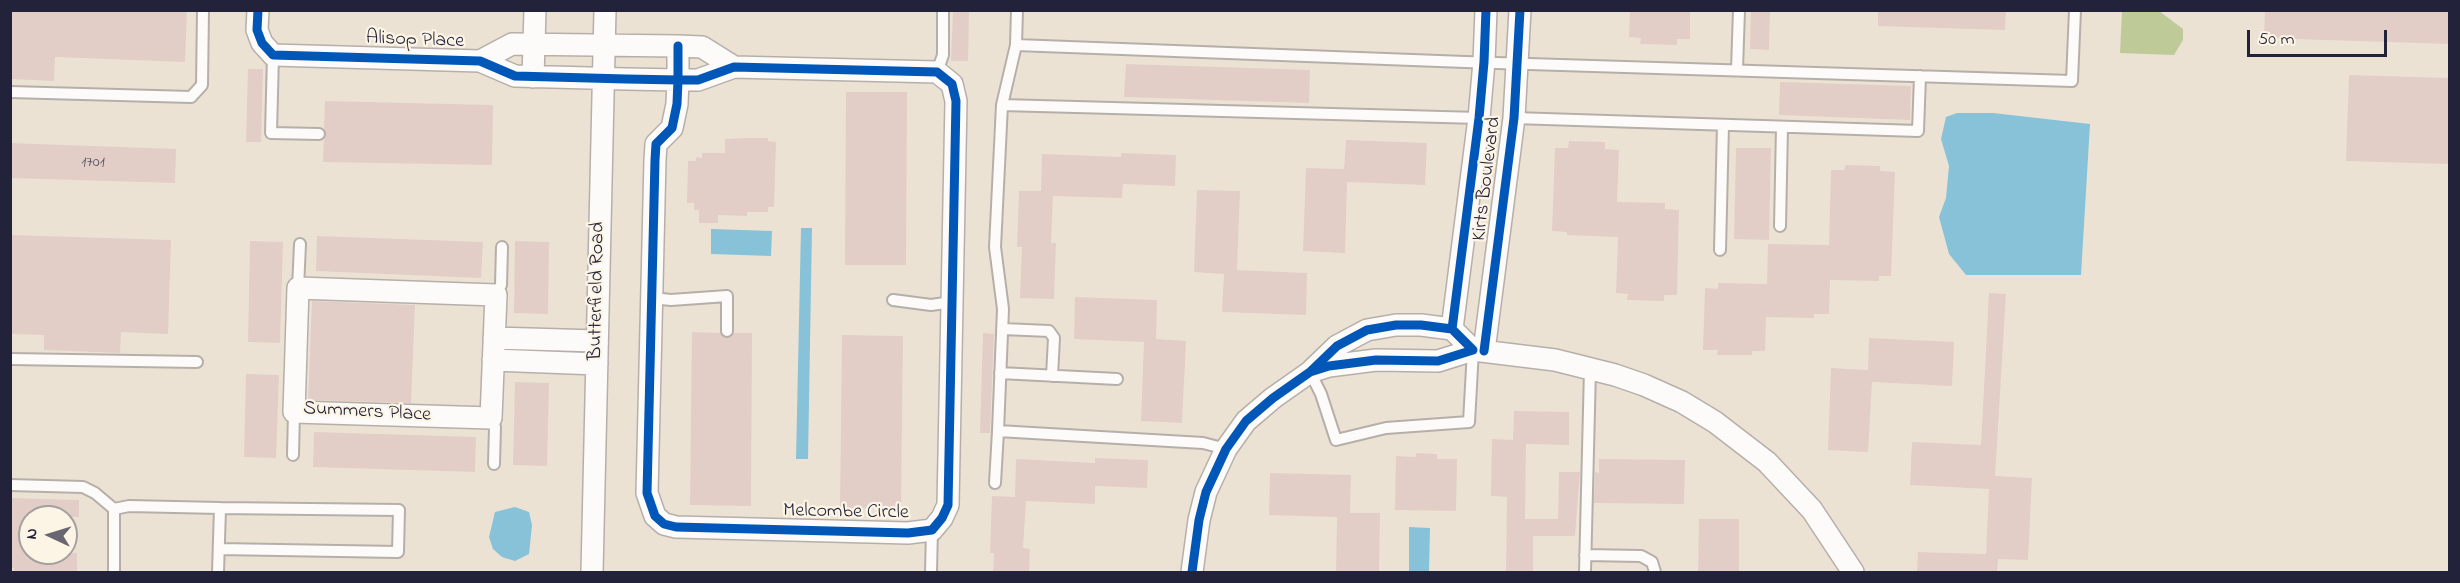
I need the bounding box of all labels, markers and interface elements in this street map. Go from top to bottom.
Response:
scale bar [2250,18,2390,56]
street label: Alisop Place [366,27,464,55]
text: 50 m [2258,27,2295,53]
street label: Kirts Boulevard [1468,116,1508,242]
house number: 1701 [81,153,105,173]
street label: Butterfield Road [585,222,611,360]
street label: Summers Place [302,398,432,428]
street label: Melcombe Circle [783,500,909,526]
north arrow [18,505,78,565]
text: N [20,528,44,540]

